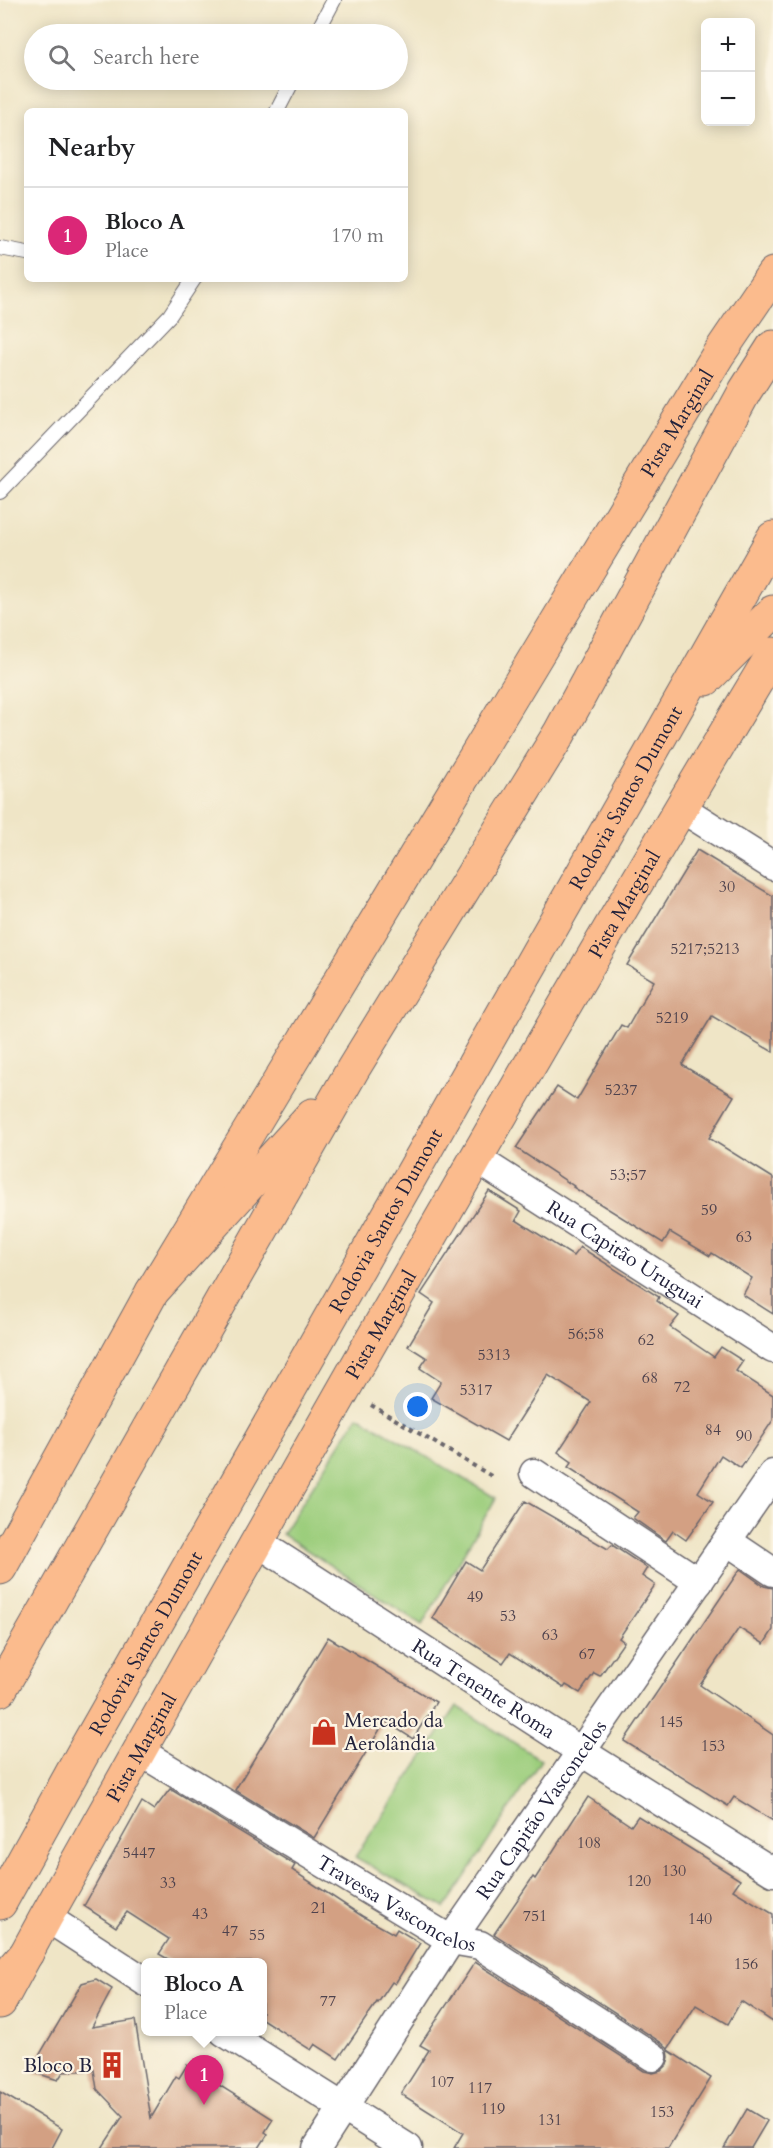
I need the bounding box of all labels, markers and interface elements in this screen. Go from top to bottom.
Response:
map controls [701,18,755,126]
button: + [701,18,755,72]
search box [24,24,408,90]
icon: search [45,41,78,74]
text: Search here [93,42,200,72]
button: − [701,72,755,126]
text: Nearby [48,130,136,165]
text: Bloco A [105,207,185,237]
text: 1 [62,222,73,249]
text: 170 m [331,222,384,249]
text: Place [105,237,149,264]
street label: Pista Marginal [634,364,720,482]
street label: Rodovia Santos Dumont [562,700,689,895]
street label: Pista Marginal [582,845,667,963]
house number: 30 [719,876,735,898]
house number: 5217;5213 [670,938,740,960]
house number: 5219 [656,1007,688,1029]
house number: 5237 [605,1079,637,1101]
street label: Rodovia Santos Dumont [322,1123,449,1317]
house number: 53;57 [610,1164,646,1186]
street label: Rua Capitão Uruguai [541,1194,709,1315]
house number: 59 [701,1199,717,1221]
house number: 63 [736,1226,752,1248]
street label: Pista Marginal [339,1265,422,1384]
house number: 56;58 [568,1323,604,1345]
house number: 62 [638,1329,654,1351]
house number: 5313 [478,1344,510,1366]
house number: 68 [642,1367,658,1389]
house number: 72 [674,1376,690,1398]
house number: 5317 [460,1379,492,1401]
your location [403,1392,432,1421]
house number: 84 [705,1419,721,1441]
house number: 90 [736,1425,752,1447]
street label: Rodovia Santos Dumont [82,1545,209,1740]
house number: 49 [467,1586,483,1608]
house number: 53 [500,1605,516,1627]
house number: 63 [542,1624,558,1646]
street label: Rua Tenente Roma [407,1632,561,1745]
house number: 67 [579,1643,595,1665]
street label: Pista Marginal [100,1688,183,1807]
place label: Mercado da Aerolândia [344,1707,443,1757]
house number: 145 [659,1711,683,1733]
street label: Rua Capitão Vasconcelos [470,1714,613,1905]
shop icon: Mercado da Aerolândia [309,1717,339,1747]
house number: 153 [701,1735,725,1757]
house number: 108 [577,1832,601,1854]
house number: 5447 [123,1842,155,1864]
street label: Travessa Vasconcelos [312,1848,478,1958]
house number: 130 [662,1860,686,1882]
house number: 120 [627,1870,651,1892]
house number: 33 [160,1872,176,1894]
house number: 21 [311,1897,327,1919]
house number: 43 [192,1903,208,1925]
house number: 751 [523,1905,547,1927]
house number: 140 [688,1908,712,1930]
house number: 47 [222,1920,238,1942]
house number: 55 [249,1924,265,1946]
house number: 156 [734,1953,758,1975]
popup [141,1958,267,2036]
text: Bloco A [164,1969,244,1999]
house number: 77 [320,1990,336,2012]
text: Place [164,1999,208,2026]
building icon: Bloco B [97,2050,127,2080]
place label: Bloco B [24,2052,92,2079]
pin: 1 [184,2056,224,2105]
house number: 107 [430,2071,454,2093]
house number: 117 [468,2077,492,2099]
house number: 119 [481,2098,505,2120]
house number: 153 [650,2101,674,2123]
house number: 131 [538,2109,562,2131]

